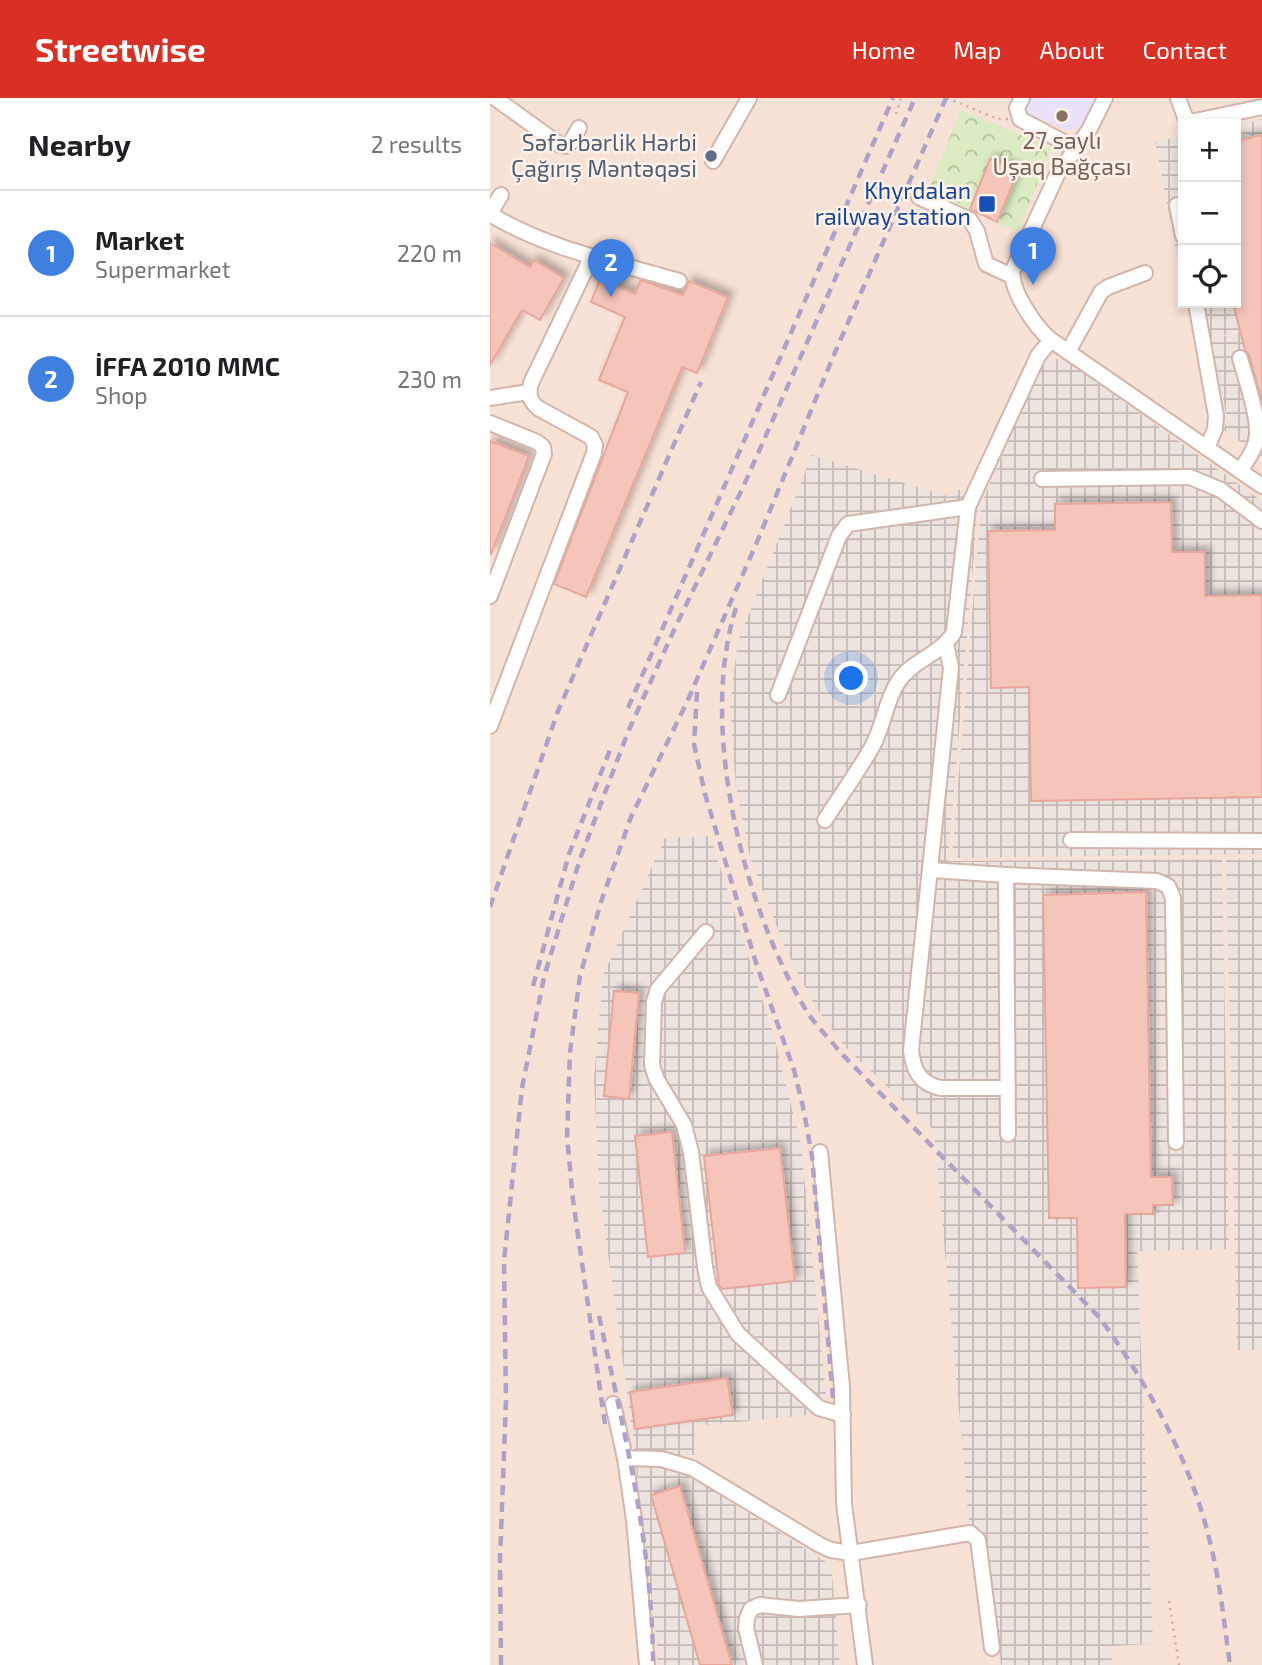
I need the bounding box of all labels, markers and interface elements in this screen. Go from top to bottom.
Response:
text: Streetwise [35,29,206,69]
text: Home [852,35,915,64]
text: Map [953,35,1001,64]
text: About [1039,35,1105,64]
text: Contact [1143,35,1227,64]
marker: 27 saylı Uşaq Bağçası [1054,108,1070,124]
map controls [1178,119,1241,308]
button: + [1178,119,1241,182]
text: Nearby [28,126,131,162]
place label: 27 saylı Uşaq Bağçası [993,126,1131,181]
place label: Səfərbərlik Hərbi Çağırış Məntəqəsi [511,128,697,183]
text: 2 results [371,130,462,158]
marker: Səfərbərlik Hərbi Çağırış Məntəqəsi [703,148,719,164]
place label: Khyrdalan railway station [815,176,971,230]
button: − [1178,182,1241,245]
marker: Khyrdalan railway station [977,194,997,214]
text: Market [95,224,184,255]
pin: 1 [1010,227,1056,285]
text: 1 [46,239,56,267]
text: 220 m [397,239,462,267]
pin: 2 [588,239,634,297]
button: locate [1178,245,1241,308]
text: Supermarket [95,255,230,283]
text: İFFA 2010 MMC [95,350,280,381]
text: 2 [44,365,58,393]
text: 230 m [397,365,462,393]
text: Shop [95,381,148,409]
your location [834,661,868,695]

